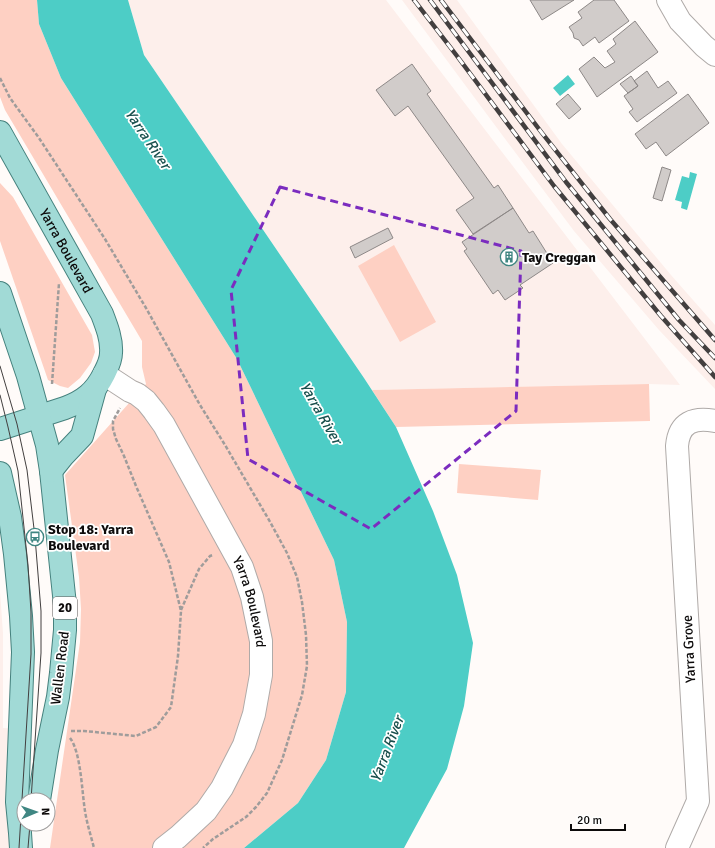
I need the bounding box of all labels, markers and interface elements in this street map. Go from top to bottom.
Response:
water label: Yarra River [121,105,176,175]
street label: Yarra Boulevard [36,205,97,296]
building icon: Tay Creggan [499,247,519,267]
place label: Tay Creggan [522,249,596,266]
water label: Yarra River [296,379,347,449]
place label: Stop 18: Yarra Boulevard [48,521,133,554]
bus stop icon: Stop 18: Yarra Boulevard [25,527,45,547]
street label: Yarra Boulevard [229,553,270,647]
road number: 20 [53,597,77,619]
street label: Yarra Grove [679,615,699,683]
street label: Wallen Road [47,630,73,706]
water label: Yarra River [366,711,409,784]
north arrow [16,792,56,832]
scale bar [571,806,625,832]
text: N [39,808,52,816]
text: 20 m [577,813,602,828]

